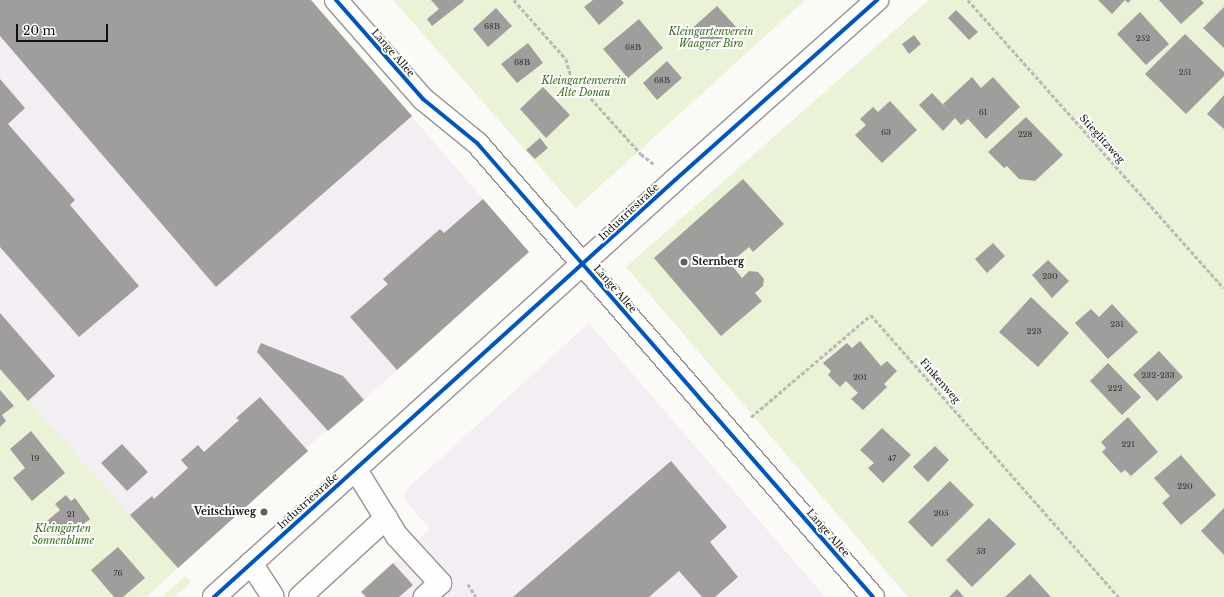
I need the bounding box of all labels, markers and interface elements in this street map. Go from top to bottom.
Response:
scale bar [18,16,110,42]
house number: 68B [484,22,500,32]
text: 20 m [23,23,55,38]
park label: Kleingartenverein Waagner Biro [669,25,753,48]
street label: Lange Allee [369,26,417,80]
house number: 252 [1136,34,1150,44]
house number: 68B [625,43,641,53]
house number: 68B [514,58,530,68]
house number: 251 [1178,68,1192,78]
park label: Kleingartenverein Alte Donau [542,74,626,98]
house number: 68B [654,76,670,86]
house number: 61 [979,108,987,118]
street label: Stieglitzweg [1077,112,1127,166]
house number: 63 [881,128,891,138]
house number: 228 [1018,130,1032,140]
street label: Industriestraße [596,181,662,243]
place label: Sternberg [692,256,744,268]
marker: Sternberg [679,257,689,267]
street label: Lange Allee [591,262,639,316]
house number: 230 [1042,272,1058,282]
house number: 231 [1110,320,1124,330]
house number: 223 [1027,327,1041,337]
street label: Finkenweg [917,356,963,406]
house number: 232-233 [1141,371,1175,381]
house number: 201 [853,373,867,383]
house number: 222 [1108,384,1122,394]
house number: 221 [1121,440,1135,450]
house number: 19 [31,454,39,464]
house number: 47 [888,454,896,464]
street label: Industriestraße [275,470,341,532]
house number: 220 [1177,482,1193,492]
place label: Veitschiweg [194,506,256,518]
street label: Lange Allee [804,506,852,560]
marker: Veitschiweg [259,507,269,517]
house number: 205 [933,509,949,519]
house number: 21 [67,510,75,520]
park label: Kleingärten Sonnenblume [32,522,94,546]
house number: 53 [976,547,986,557]
house number: 76 [113,569,123,579]

